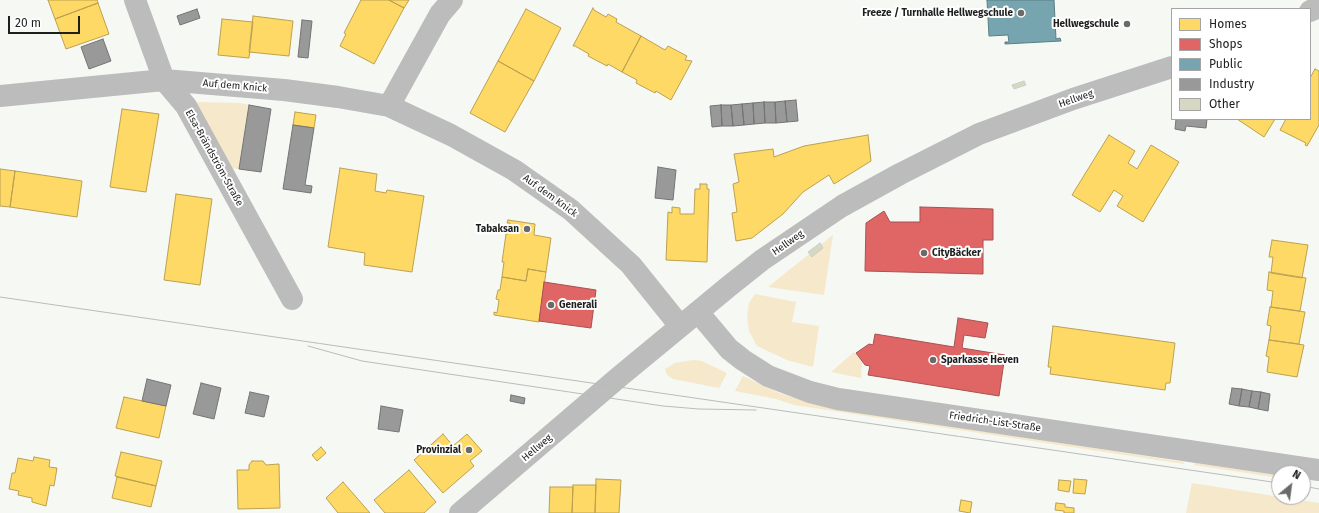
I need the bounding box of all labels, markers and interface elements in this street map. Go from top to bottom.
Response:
place label: Freeze / Turnhalle Hellwegschule [862,7,1013,19]
scale bar [10,8,82,34]
marker: Freeze / Turnhalle Hellwegschule [1016,8,1026,18]
legend [1171,8,1311,120]
text: 20 m [15,16,41,30]
text: Homes [1209,17,1247,31]
place label: Hellwegschule [1053,18,1119,30]
marker: Hellwegschule [1122,19,1132,29]
text: Shops [1209,37,1242,51]
text: Public [1209,57,1242,71]
street label: Auf dem Knick [202,77,268,95]
text: Industry [1209,77,1254,91]
street label: Hellweg [1057,87,1095,111]
text: Other [1209,97,1240,111]
street label: Elsa-Brändström-Straße [183,108,245,208]
street label: Auf dem Knick [520,172,580,220]
place label: Tabaksan [476,223,519,235]
marker: Tabaksan [522,224,532,234]
street label: Hellweg [770,228,806,258]
place label: CityBäcker [932,247,981,259]
marker: CityBäcker [919,248,929,258]
place label: Generali [559,299,597,311]
marker: Generali [546,300,556,310]
place label: Sparkasse Heven [941,354,1019,366]
marker: Sparkasse Heven [928,355,938,365]
street label: Friedrich-List-Straße [948,410,1042,434]
street label: Hellweg [519,432,555,464]
place label: Provinzial [416,444,461,456]
marker: Provinzial [464,445,474,455]
north arrow [1271,465,1311,505]
text: N [1290,467,1303,482]

